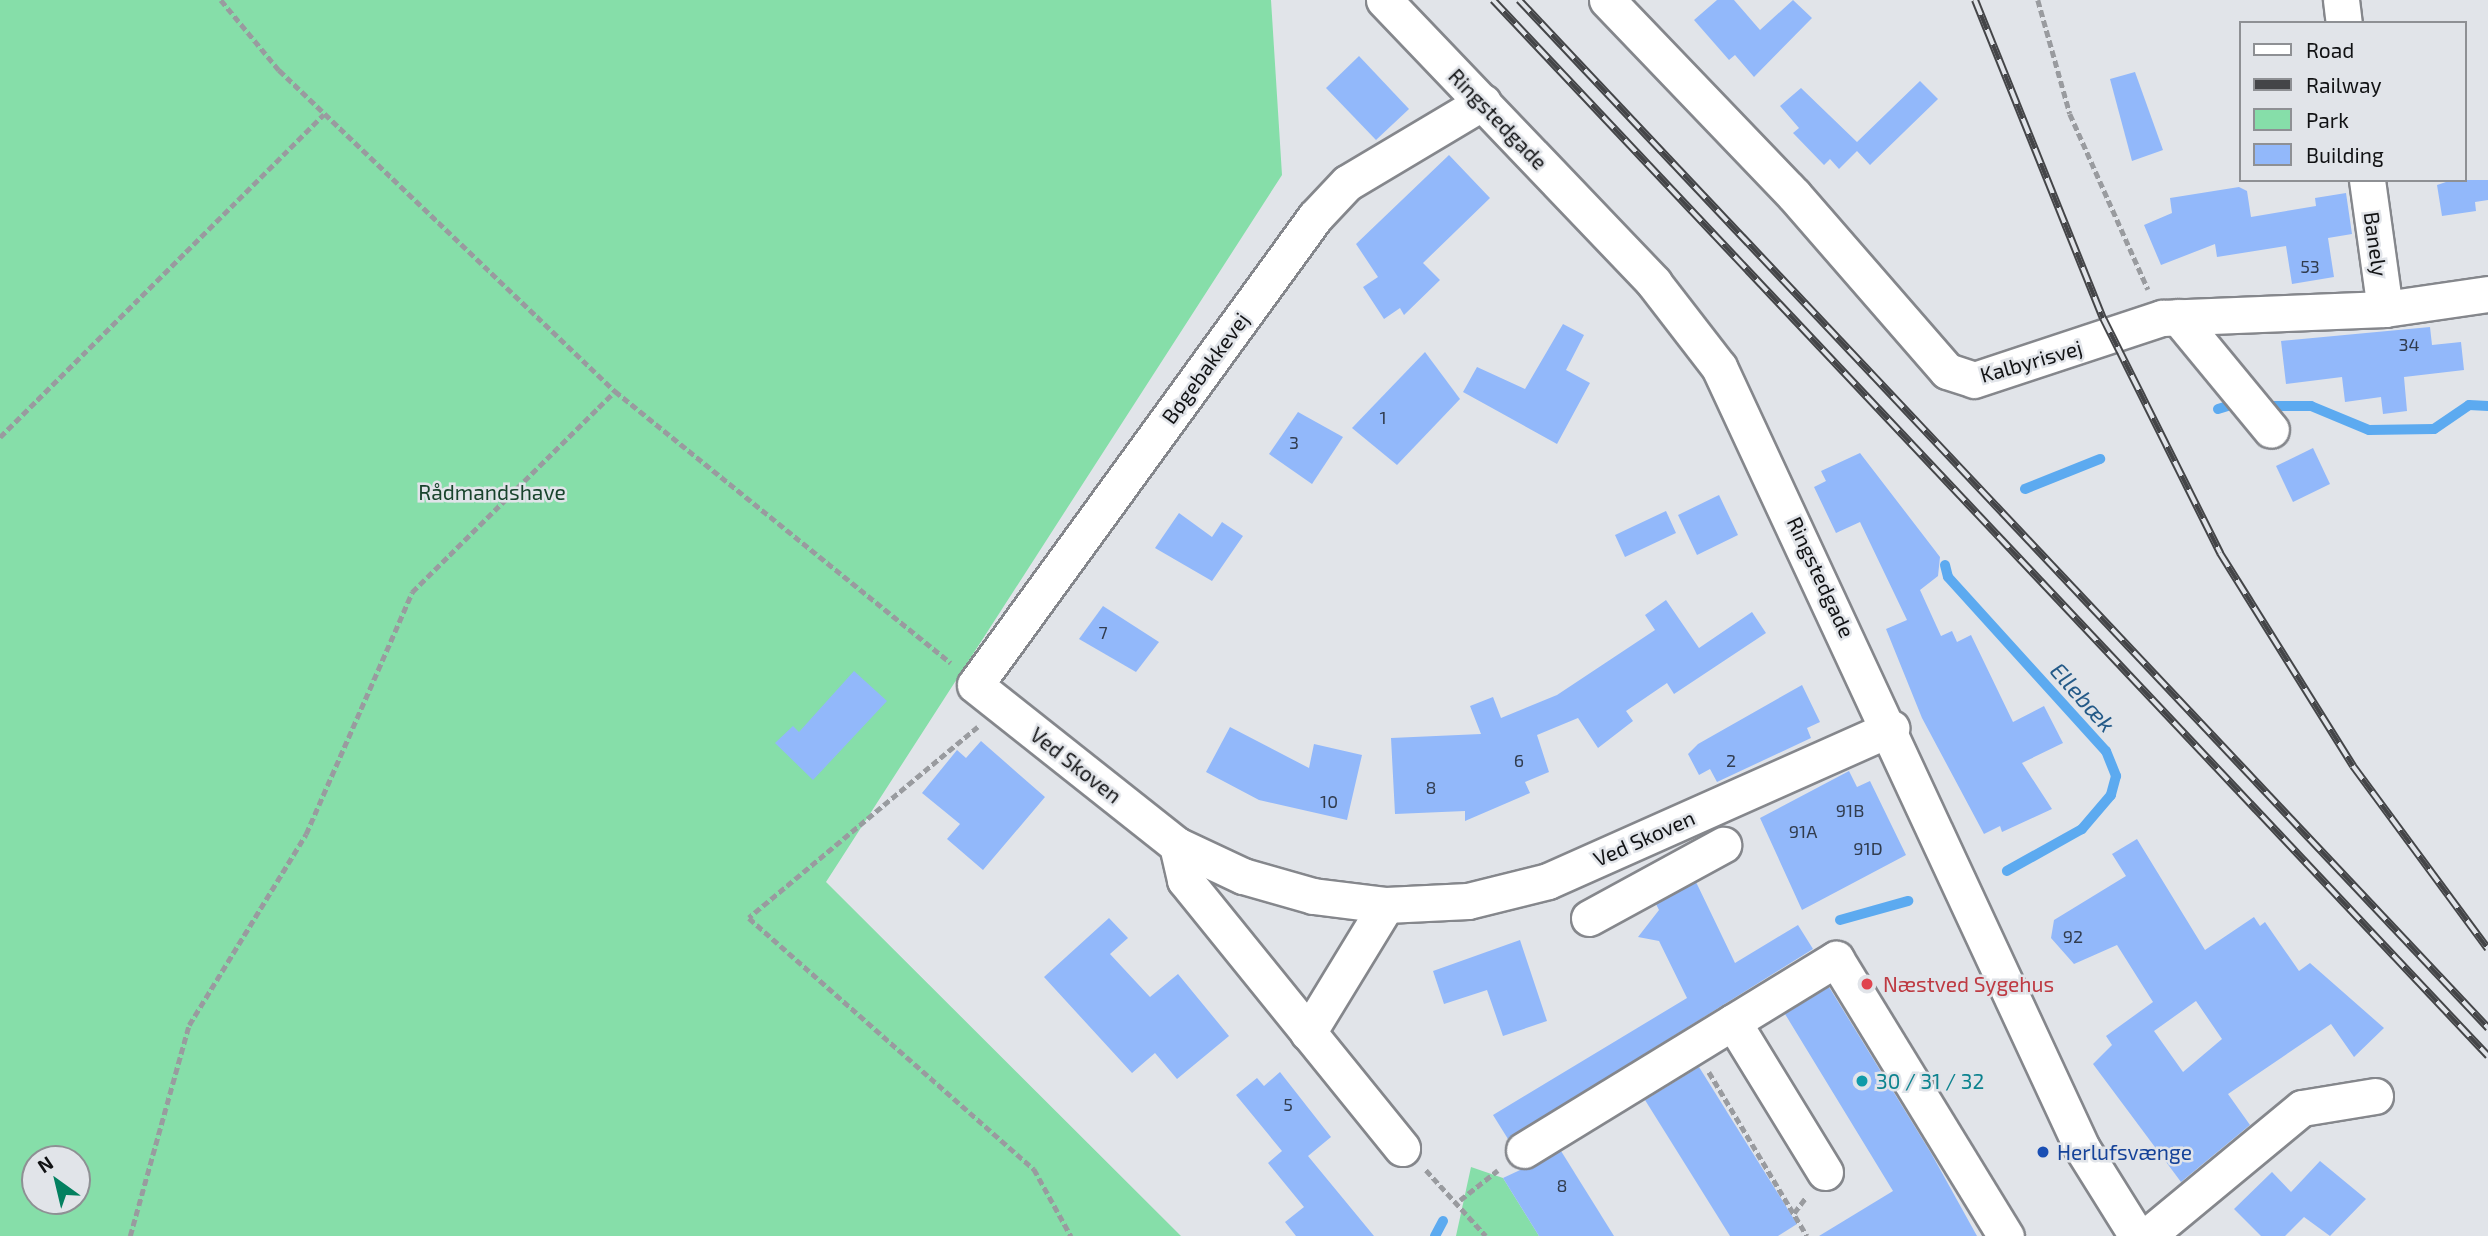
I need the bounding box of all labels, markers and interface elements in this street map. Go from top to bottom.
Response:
legend [2240,21,2467,182]
text: Road [2306,37,2354,62]
street label: Ringstedgade [1444,63,1552,175]
text: Railway [2306,72,2382,97]
text: Park [2306,107,2349,132]
text: Building [2306,142,2384,167]
street label: Banely [2359,210,2393,278]
house number: 53 [2300,255,2320,277]
street label: Bøgebakkevej [1156,308,1254,428]
house number: 34 [2398,333,2420,355]
street label: Kalbyrisvej [1977,334,2085,388]
house number: 1 [1379,406,1387,428]
house number: 3 [1289,431,1299,453]
park label: Rådmandshave [418,479,566,505]
street label: Ringstedgade [1782,513,1860,641]
house number: 7 [1098,621,1108,643]
water label: Ellebæk [2045,657,2121,737]
street label: Ved Skoven [1026,722,1126,808]
house number: 6 [1514,749,1524,771]
house number: 2 [1726,749,1736,771]
house number: 8 [1426,776,1436,798]
house number: 10 [1320,790,1338,812]
house number: 91B [1836,799,1864,821]
street label: Ved Skoven [1589,804,1699,872]
house number: 91A [1789,820,1817,842]
house number: 91D [1853,837,1883,859]
house number: 92 [2063,925,2083,947]
place label: Næstved Sygehus [1883,971,2054,997]
marker: Næstved Sygehus [1857,974,1877,994]
place label: 30 / 31 / 32 [1876,1068,1984,1094]
marker: 30 / 31 / 32 [1854,1073,1870,1089]
house number: 5 [1283,1093,1293,1115]
place label: Herlufsvænge [2057,1139,2192,1165]
marker: Herlufsvænge [2035,1144,2051,1160]
north arrow [21,1145,91,1215]
text: N [33,1150,57,1177]
house number: 8 [1557,1174,1567,1196]

